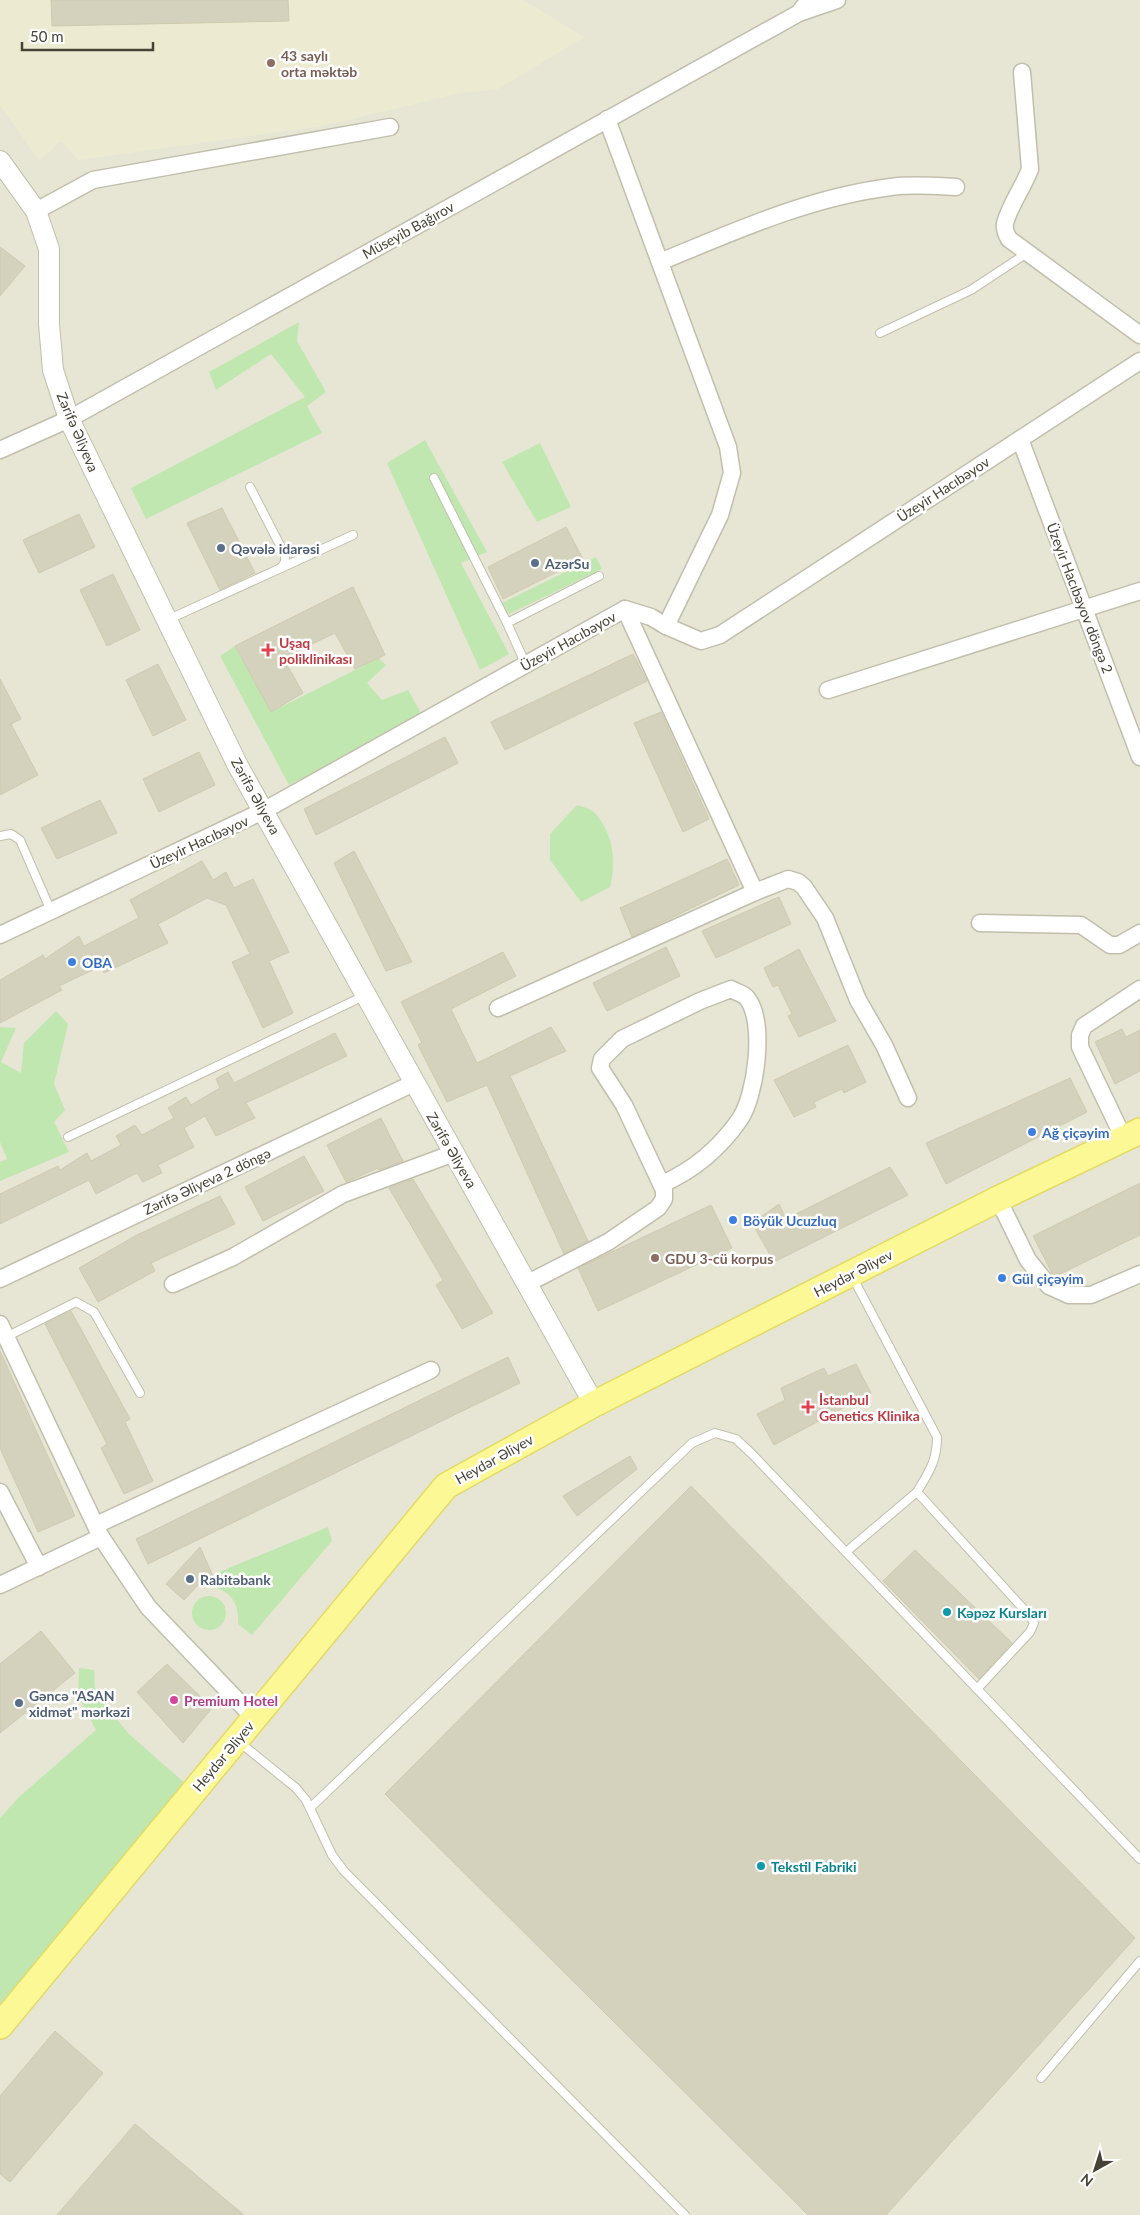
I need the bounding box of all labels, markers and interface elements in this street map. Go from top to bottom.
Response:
scale bar [22,20,154,52]
text: 50 m [30,27,64,45]
place label: 43 saylı orta məktəb [281,47,357,80]
marker: 43 saylı orta məktəb [265,57,277,69]
street label: Müseyib Bağırov [359,197,458,262]
street label: Zərifə Əliyeva [54,390,102,474]
street label: Üzeyir Hacıbəyov [894,452,993,525]
street label: Üzeyir Hacıbəyov döngə 2 [1043,520,1117,676]
place label: Qəvələ idarəsi [231,540,320,557]
marker: Qəvələ idarəsi [215,542,227,554]
place label: AzərSu [544,555,589,572]
marker: AzərSu [529,557,541,569]
street label: Üzeyir Hacıbəyov [517,607,620,674]
place label: Uşaq poliklinikası [279,634,352,667]
marker: Uşaq poliklinikası [261,643,275,657]
street label: Zərifə Əliyeva [228,755,284,837]
street label: Üzeyir Hacıbəyov [147,811,252,872]
place label: OBA [82,954,112,971]
marker: OBA [66,956,78,968]
street label: Zərifə Əliyeva [423,1109,481,1191]
place label: Ağ çiçəyim [1041,1124,1110,1141]
marker: Ağ çiçəyim [1026,1126,1038,1138]
street label: Zərifə Əliyeva 2 döngə [141,1144,273,1218]
place label: Böyük Ucuzluq [743,1212,837,1229]
marker: Böyük Ucuzluq [727,1214,739,1226]
street label: Heydər Əliyev [811,1245,896,1300]
place label: GDU 3-cü korpus [665,1250,773,1267]
marker: GDU 3-cü korpus [649,1252,661,1264]
place label: Gül çiçəyim [1012,1270,1084,1287]
marker: Gül çiçəyim [996,1272,1008,1284]
place label: İstanbul Genetics Klinika [819,1391,920,1424]
marker: İstanbul Genetics Klinika [801,1400,815,1414]
street label: Heydər Əliyev [452,1430,537,1487]
place label: Rabitəbank [200,1571,271,1588]
marker: Rabitəbank [184,1573,196,1585]
place label: Kəpəz Kursları [957,1604,1047,1621]
marker: Kəpəz Kursları [941,1606,953,1618]
place label: Gəncə "ASAN xidmət" mərkəzi [29,1687,130,1720]
place label: Premium Hotel [184,1692,278,1709]
marker: Premium Hotel [168,1694,180,1706]
marker: Gəncə "ASAN xidmət" mərkəzi [13,1697,25,1709]
street label: Heydər Əliyev [189,1717,258,1795]
place label: Tekstil Fabriki [771,1858,857,1875]
marker: Tekstil Fabriki [755,1860,767,1872]
north arrow [1070,2145,1120,2195]
text: N [1077,2170,1096,2190]

